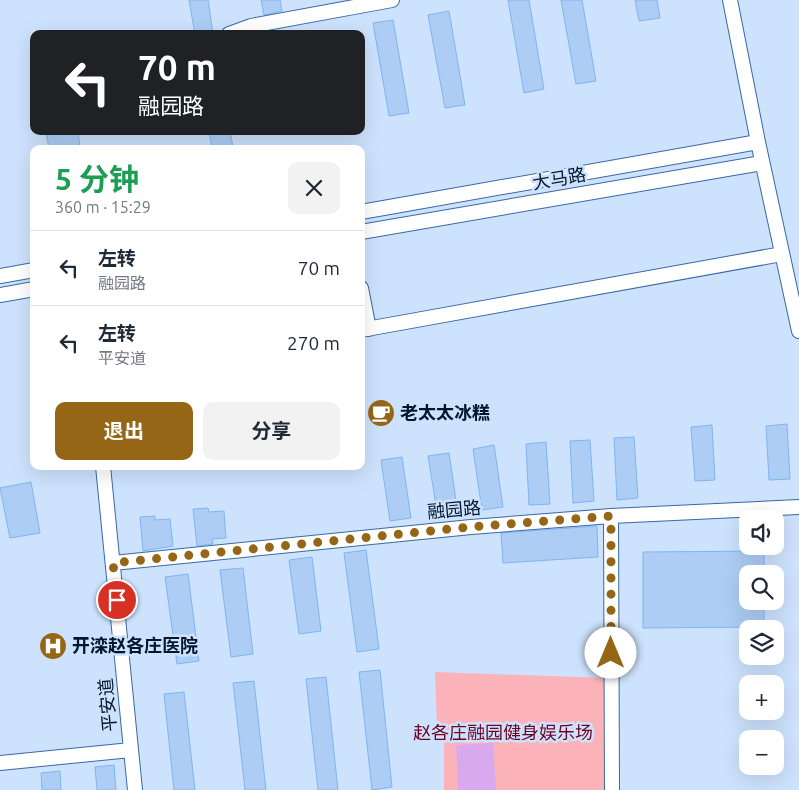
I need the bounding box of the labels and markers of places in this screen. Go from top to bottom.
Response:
cafe icon: 老太太冰糕 [366,398,396,428]
place label: 老太太冰糕 [400,402,490,422]
pin [96,579,138,621]
hospital icon: 开滦赵各庄医院 [38,631,68,661]
place label: 开滦赵各庄医院 [72,635,198,655]

